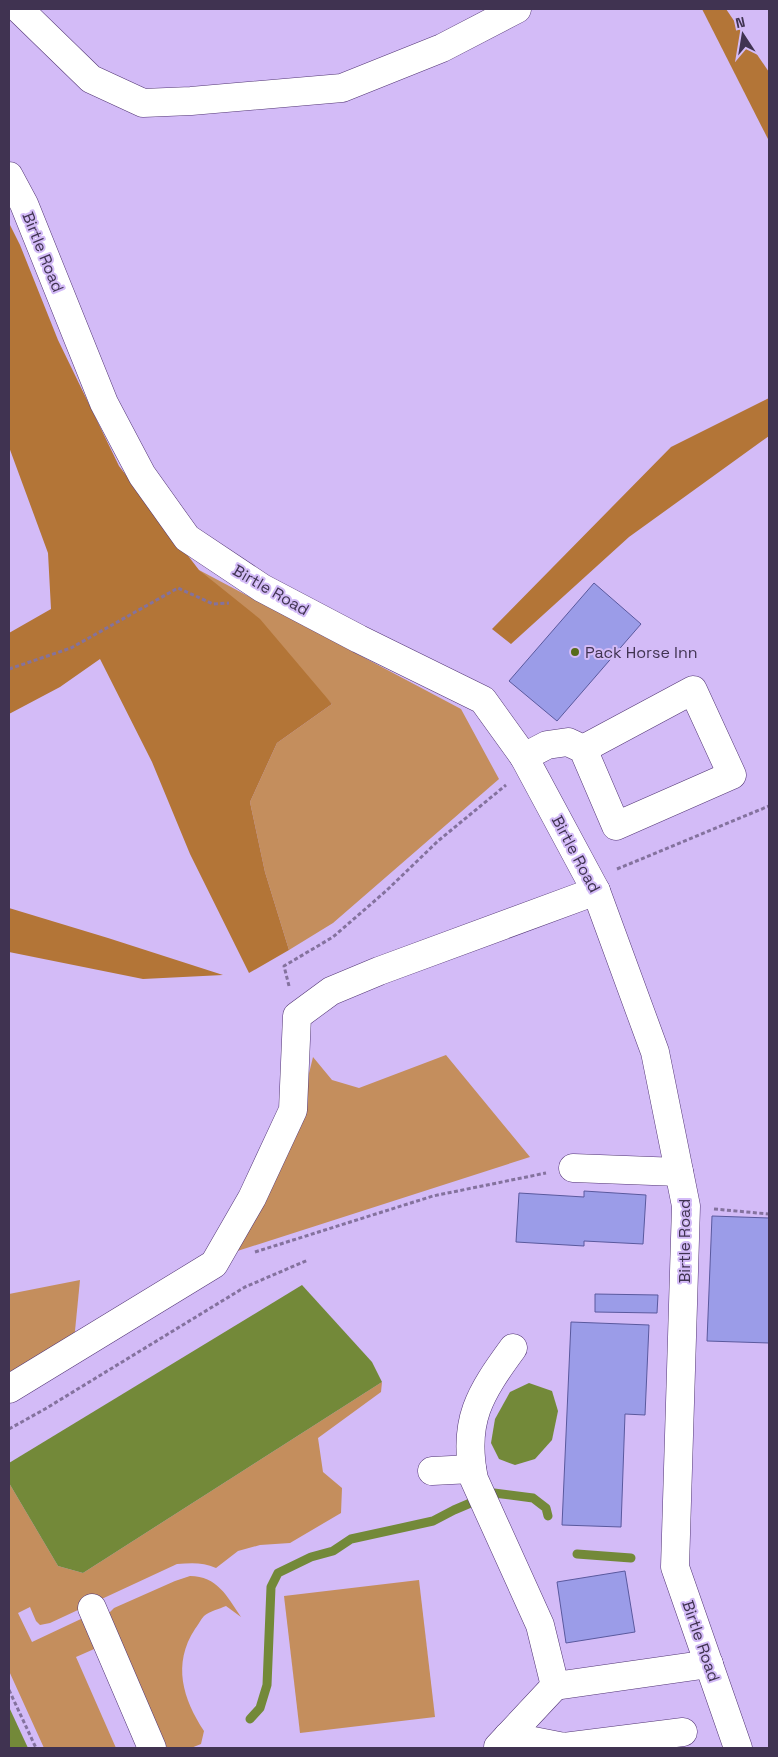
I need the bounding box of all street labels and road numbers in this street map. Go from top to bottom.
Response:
street label: Birtle Road [17,209,69,295]
street label: Birtle Road [229,560,313,620]
street label: Birtle Road [547,812,605,896]
street label: Birtle Road [674,1199,695,1283]
street label: Birtle Road [677,1598,725,1684]

